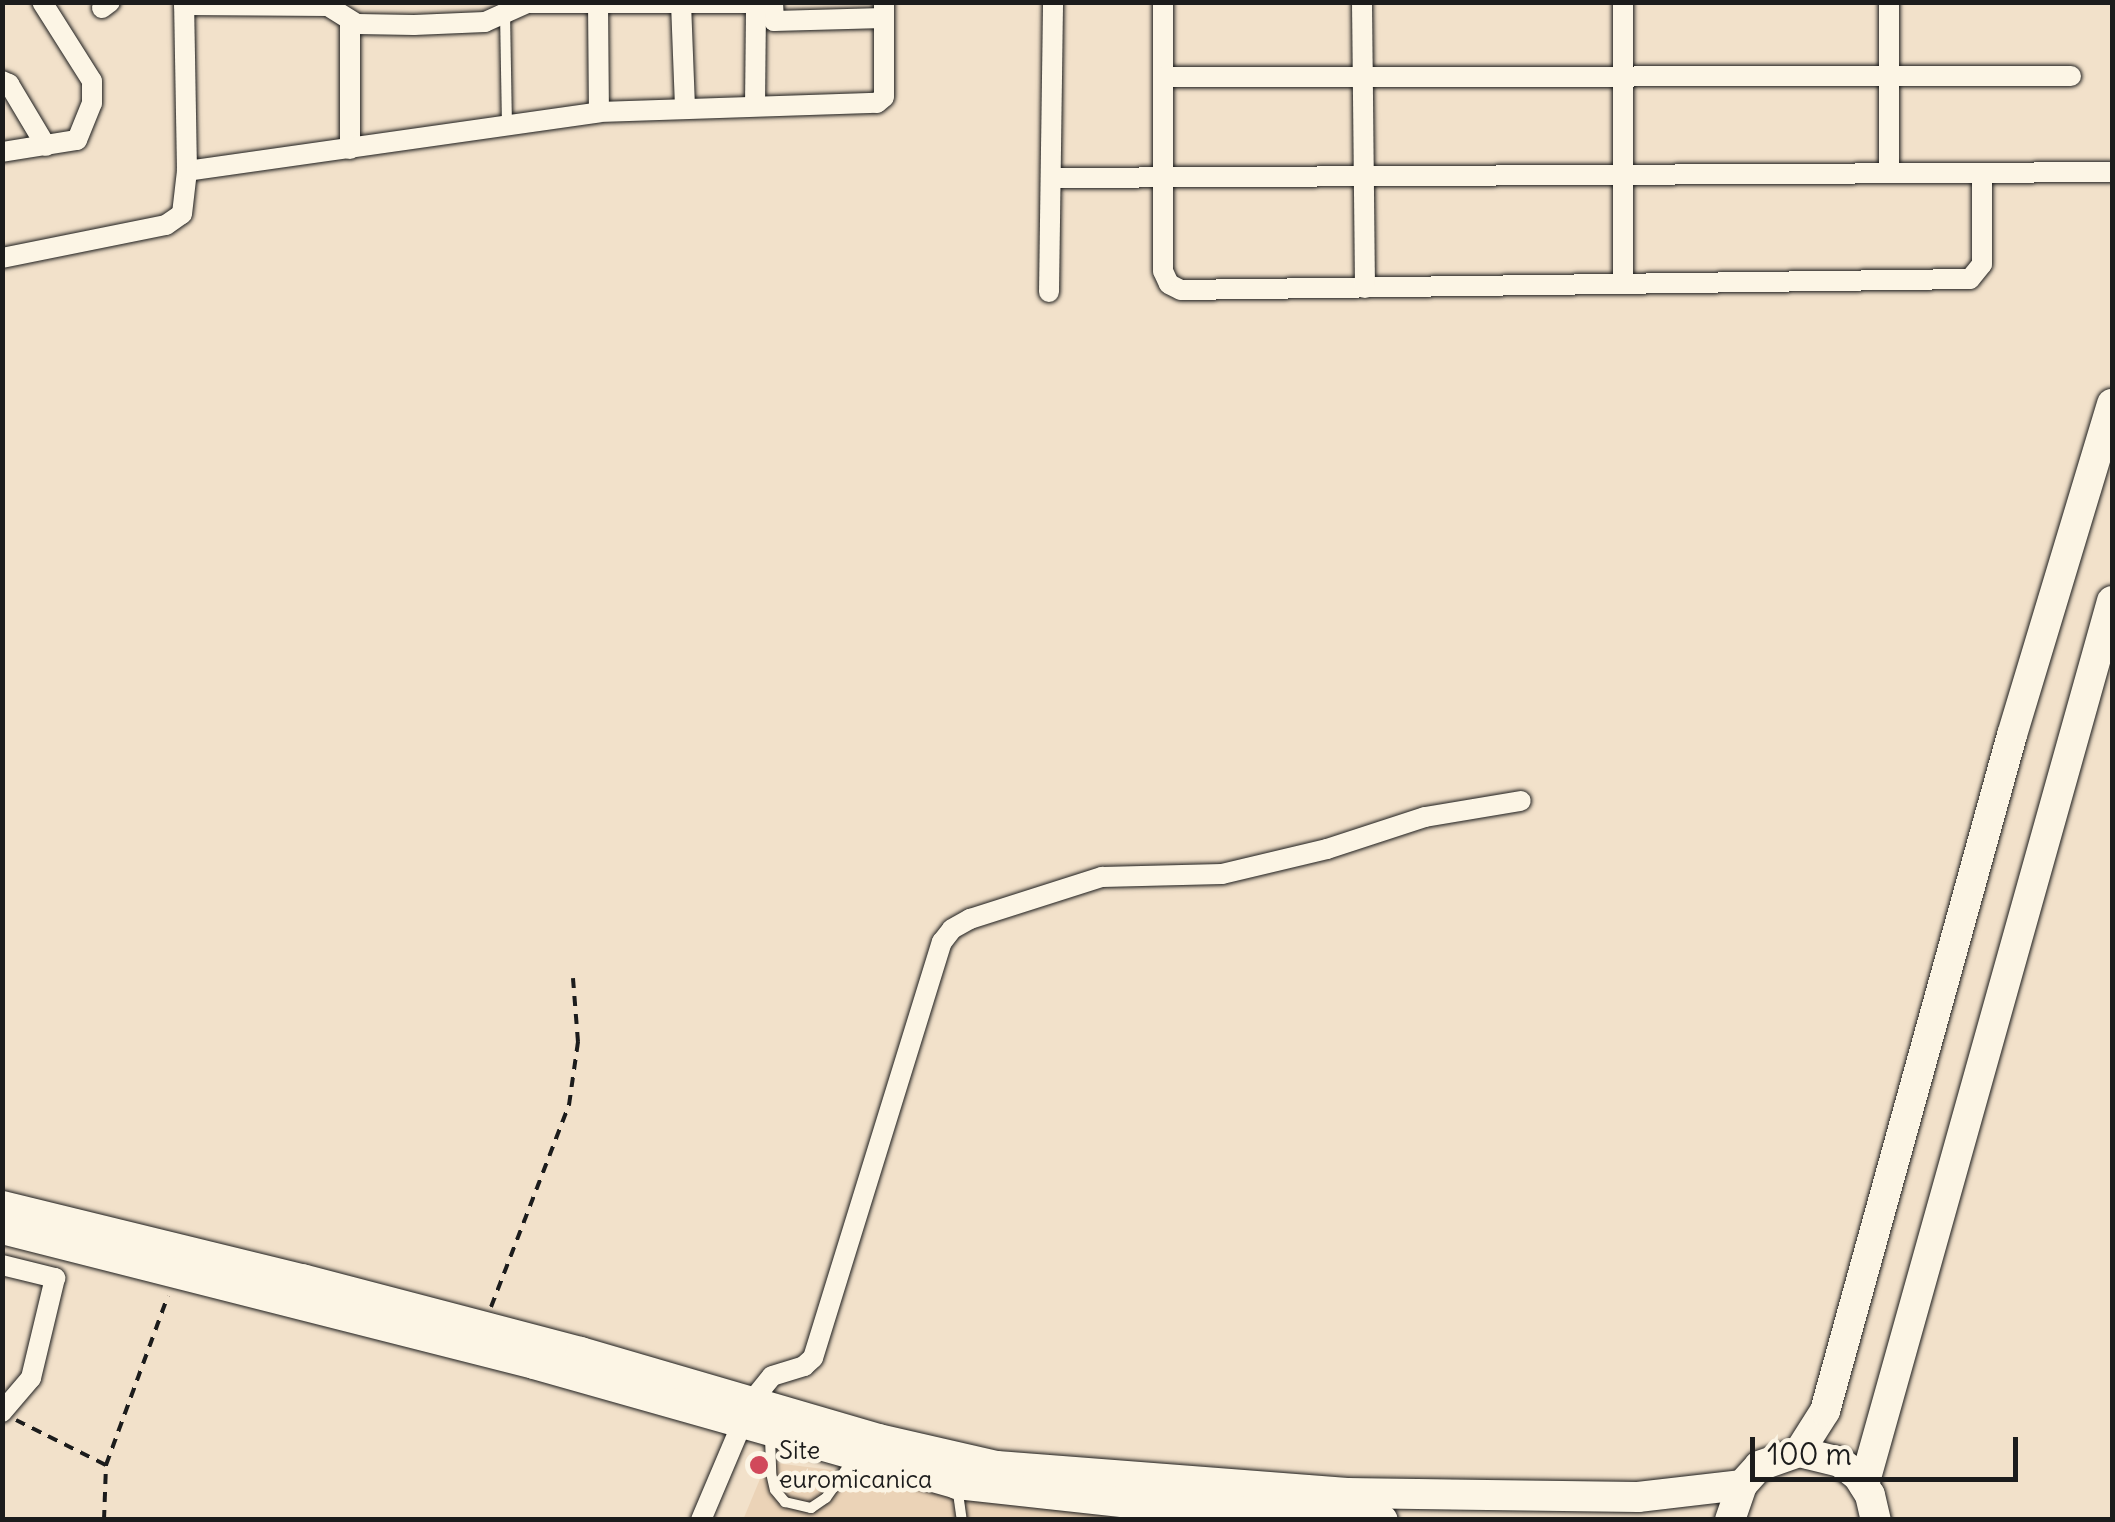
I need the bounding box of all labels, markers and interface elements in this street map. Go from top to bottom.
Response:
scale bar [1755,1417,2022,1479]
text: 100 m [1767,1435,1852,1473]
place label: Site euromicanica [779,1436,932,1495]
marker: Site euromicanica [748,1454,770,1476]

